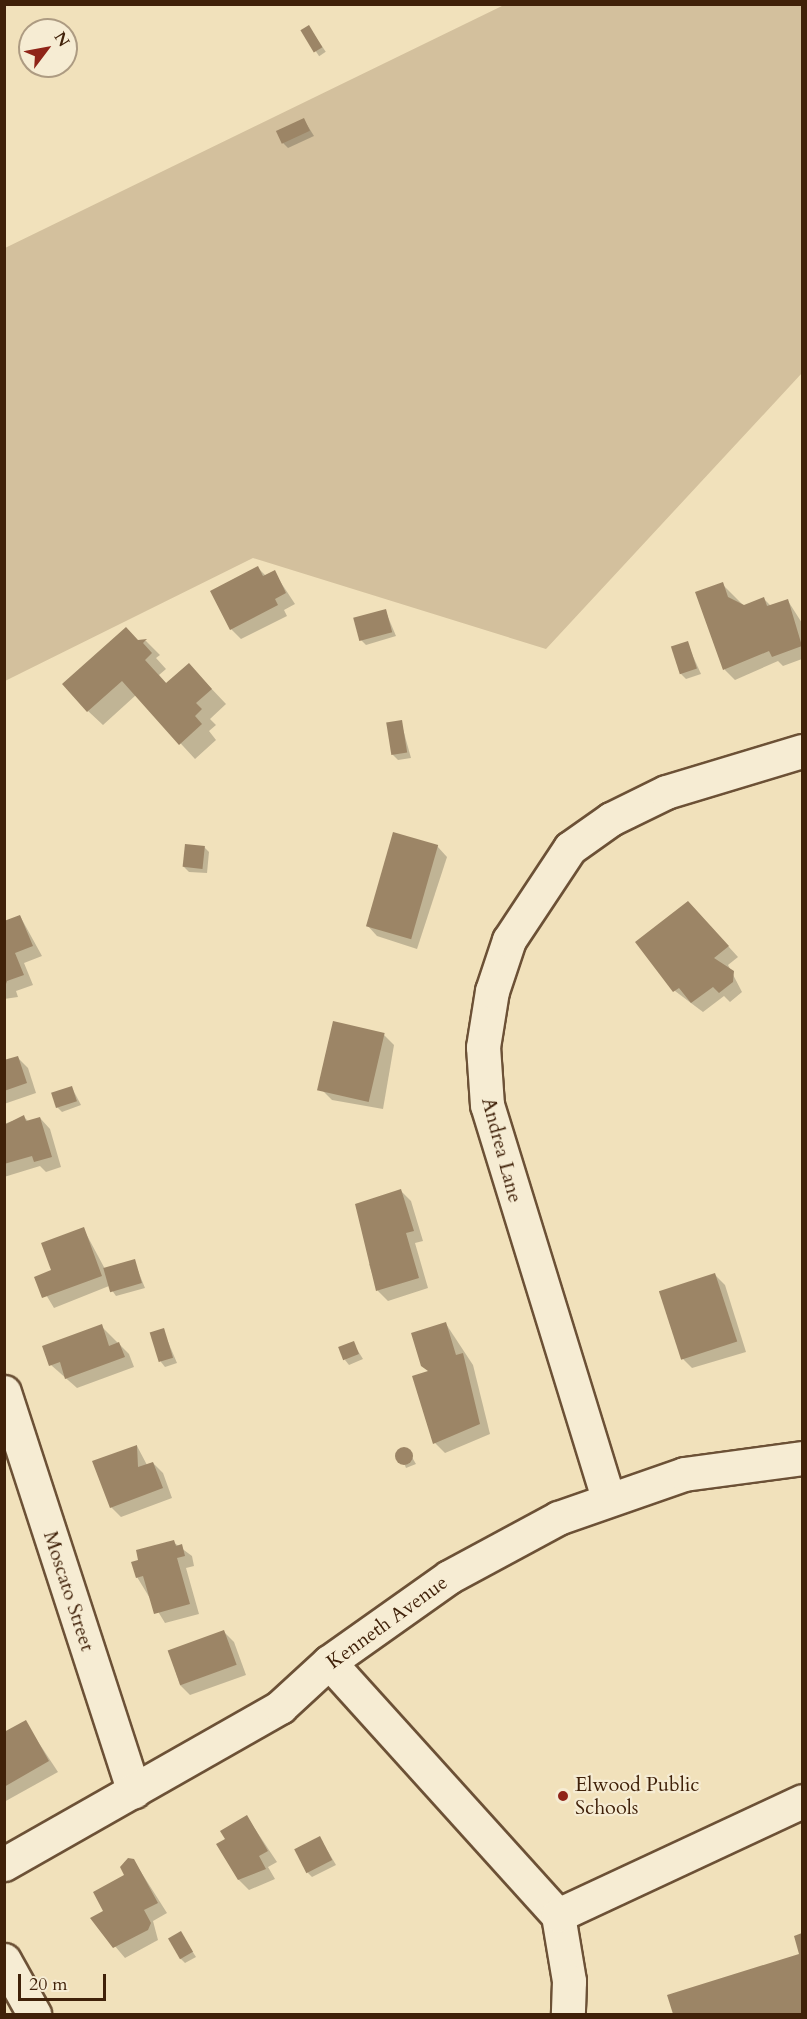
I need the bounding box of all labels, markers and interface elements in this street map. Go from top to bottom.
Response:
north arrow [18,18,78,78]
text: N [49,28,75,51]
street label: Andrea Lane [476,1095,528,1205]
street label: Moscato Street [38,1528,100,1654]
street label: Kenneth Avenue [322,1570,452,1674]
place label: Elwood Public Schools [575,1772,699,1819]
marker: Elwood Public Schools [556,1789,570,1803]
scale bar [21,1962,110,2000]
text: 20 m [29,1972,68,1997]

